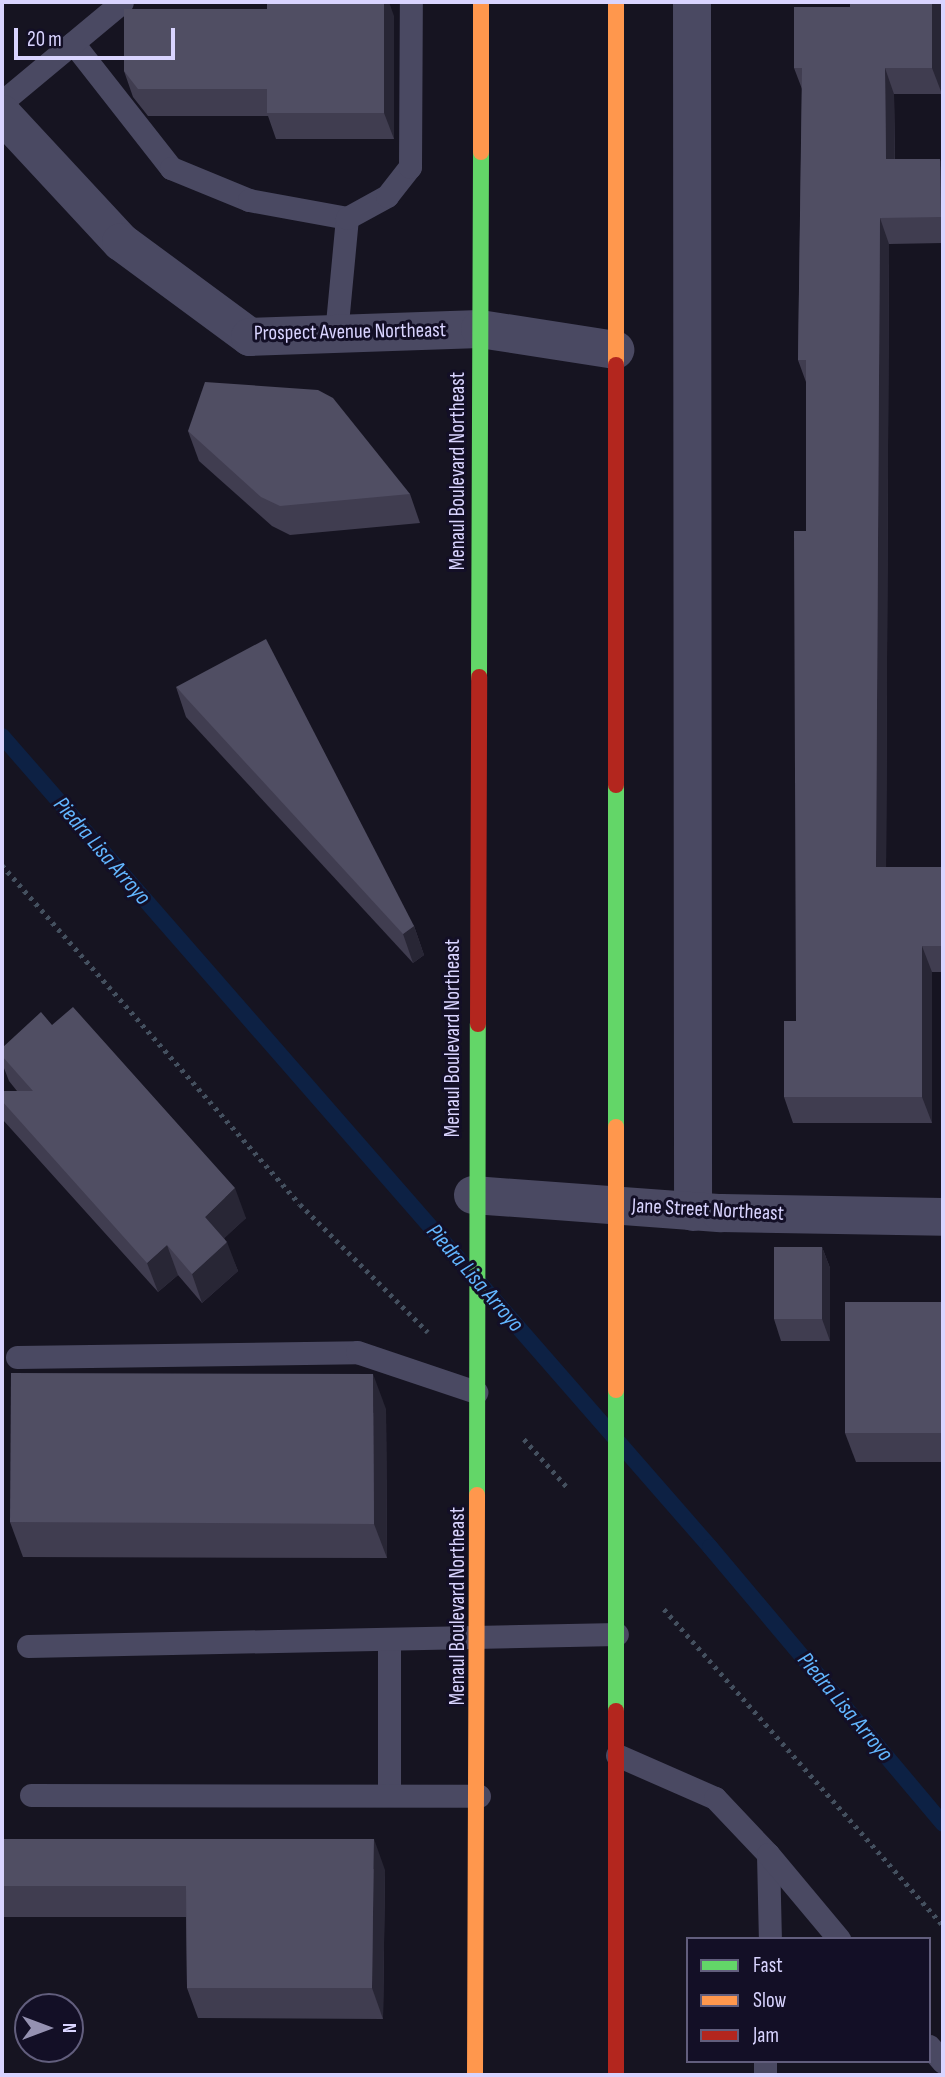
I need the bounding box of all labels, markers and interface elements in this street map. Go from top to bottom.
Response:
scale bar [18,14,178,58]
text: 20 m [27,27,62,52]
street label: Prospect Avenue Northeast [254,318,446,346]
street label: Menaul Boulevard Northeast [445,372,471,570]
water label: Piedra Lisa Arroyo [48,791,156,911]
street label: Menaul Boulevard Northeast [440,939,466,1137]
street label: Jane Street Northeast [631,1193,785,1227]
water label: Piedra Lisa Arroyo [421,1218,529,1338]
street label: Menaul Boulevard Northeast [445,1507,471,1705]
water label: Piedra Lisa Arroyo [791,1647,899,1767]
legend [686,1937,931,2063]
text: Fast [753,1953,783,1978]
text: Slow [753,1988,786,2013]
north arrow [14,1993,84,2063]
text: N [57,2023,80,2033]
text: Jam [753,2023,779,2048]

